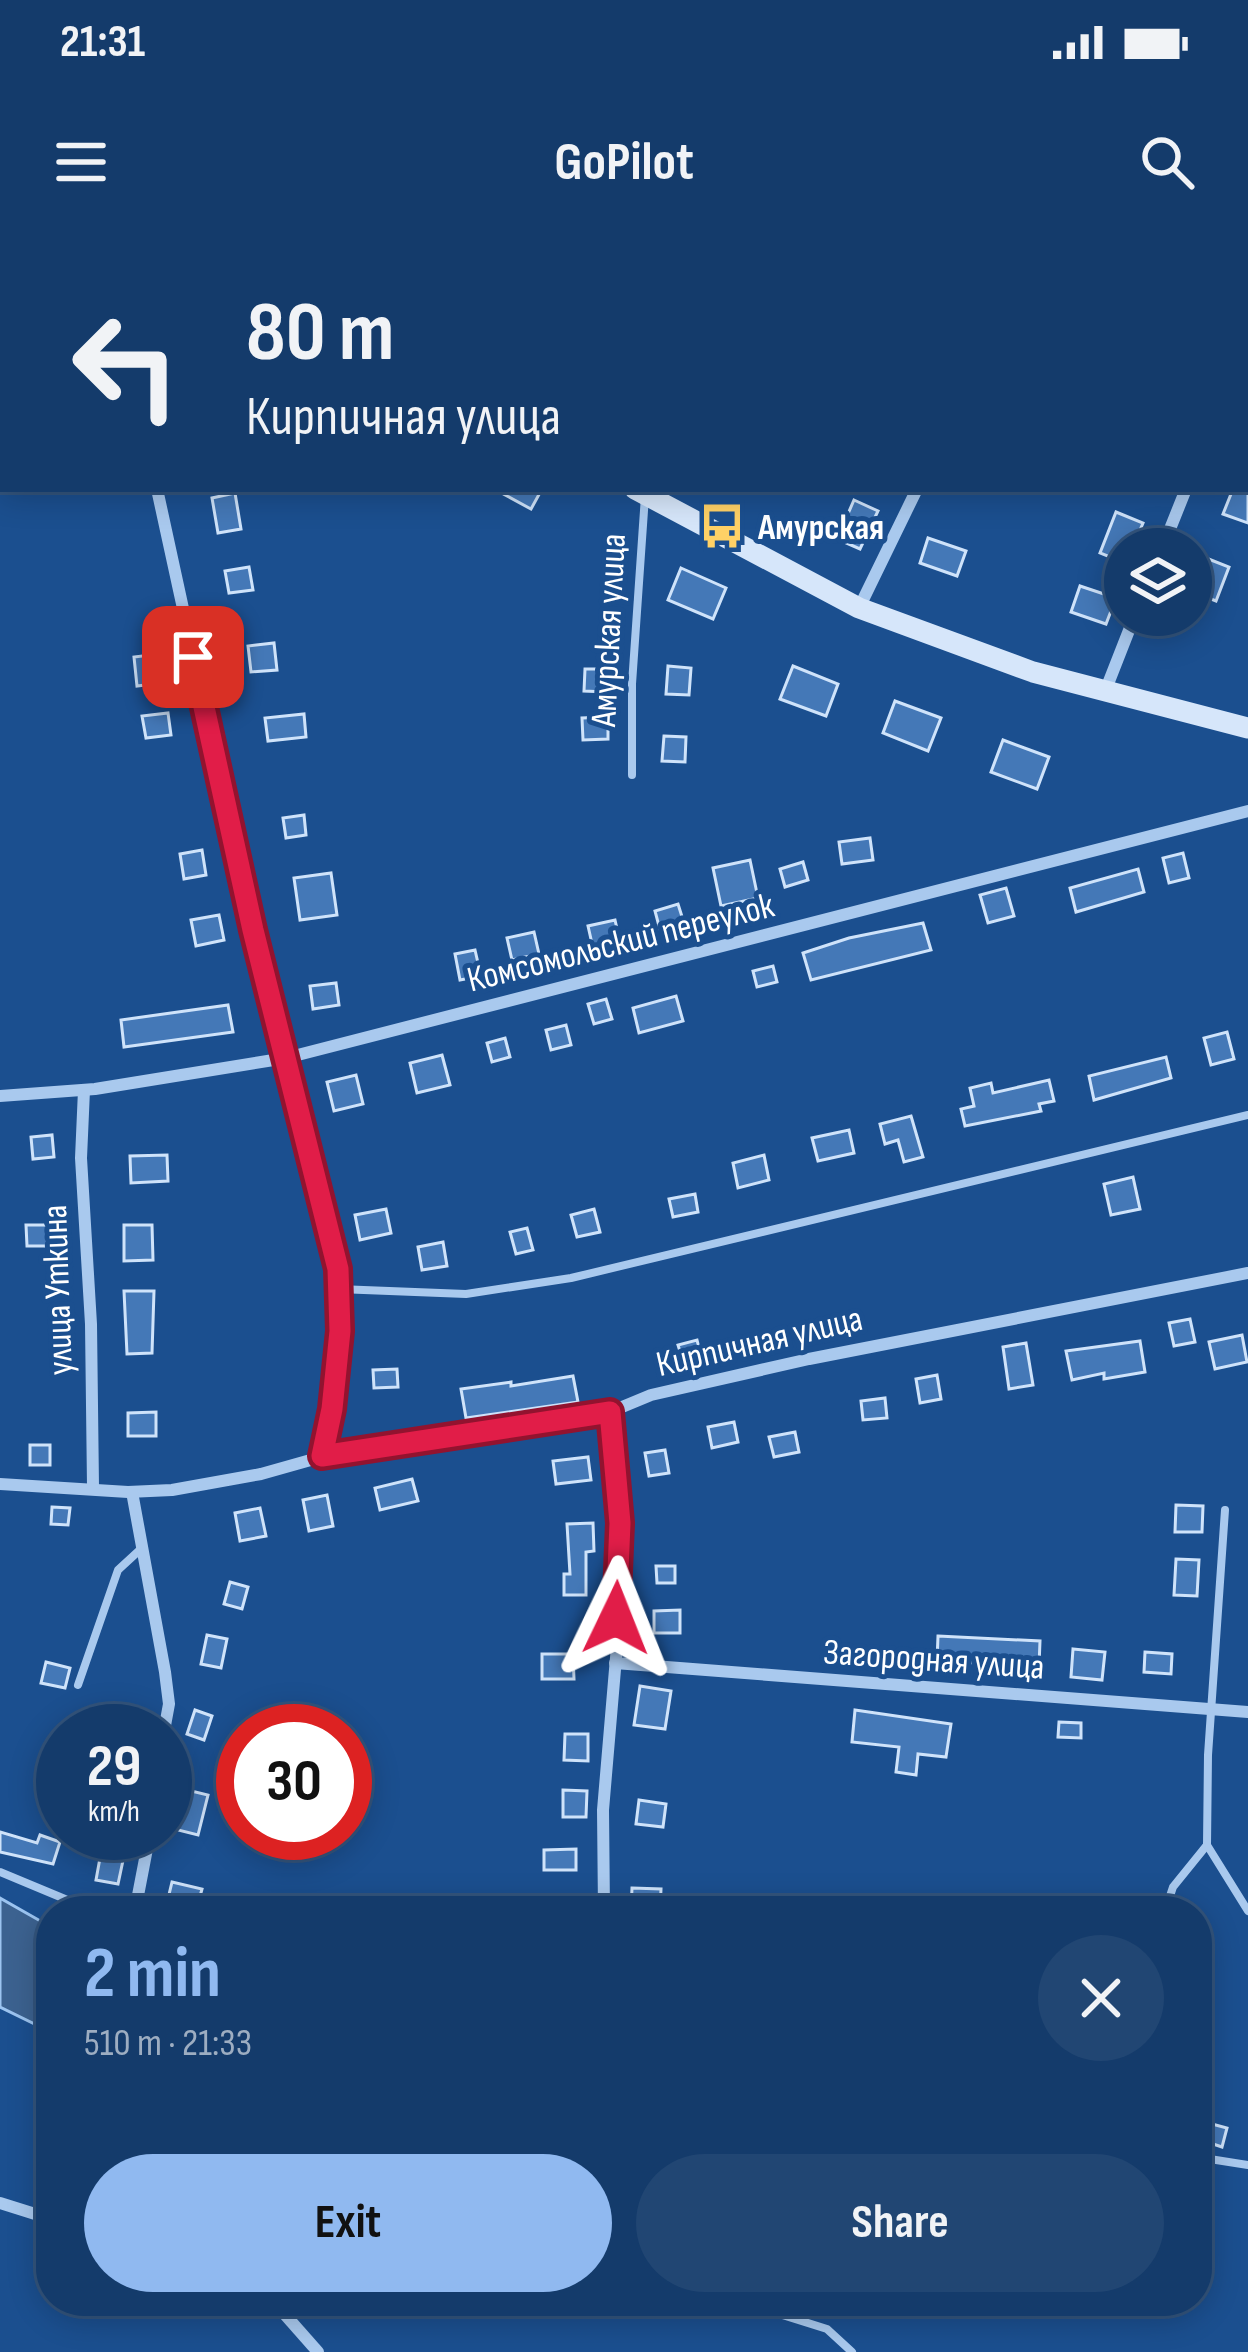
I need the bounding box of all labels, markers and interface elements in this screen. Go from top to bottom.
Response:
text: 21:31 [60,15,145,70]
icon: menu [48,129,114,195]
icon: search [1134,129,1200,195]
text: GoPilot [554,130,694,195]
text: 80 m [246,283,394,384]
icon: left [48,288,204,444]
text: Кирпичная улица [246,385,561,450]
bus stop icon: Амурская [697,501,747,551]
place label: Амурская [757,507,884,550]
map controls [1104,528,1212,636]
button: layers [1104,528,1212,636]
street label: Амурская улица [583,532,636,729]
pin [142,606,244,708]
icon: arrive [160,624,226,690]
street label: Комсомольский переулок [463,884,779,1002]
street label: улица Уткина [34,1204,83,1376]
street label: Кирпичная улица [652,1298,867,1387]
position arrow [553,1555,679,1681]
street label: Загородная улица [822,1631,1046,1690]
speed limit sign: 30 [216,1704,372,1860]
text: 29 [87,1731,141,1803]
text: km/h [88,1794,140,1830]
text: 2 min [84,1931,221,2018]
button: close [1038,1935,1164,2061]
text: 510 m · 21:33 [84,2020,252,2067]
button: Exit [84,2154,612,2292]
button: Share [636,2154,1164,2292]

